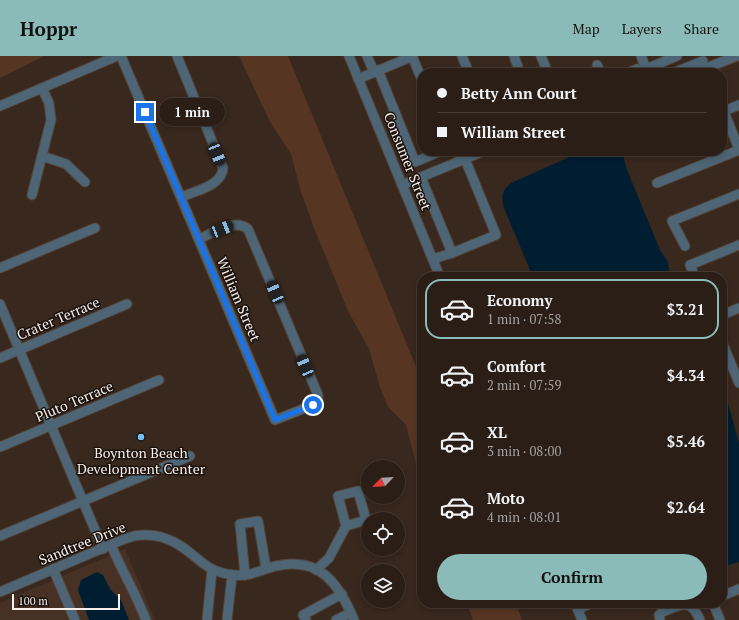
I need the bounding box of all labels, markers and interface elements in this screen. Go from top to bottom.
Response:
text: Hoppr [20,16,77,41]
text: Map [573,19,600,38]
text: Layers [622,19,662,38]
text: Share [684,19,719,38]
text: Betty Ann Court [461,83,577,103]
callout: 1 min [159,98,225,126]
route end [136,103,154,121]
text: 1 min [174,103,210,121]
street label: Consumer Street [380,109,437,214]
text: William Street [461,122,566,142]
car [207,141,227,167]
car [209,219,235,239]
street label: William Street [213,254,266,345]
car [265,279,285,305]
text: Economy [487,290,552,310]
icon: car [439,291,475,327]
street label: Crater Terrace [14,292,102,344]
text: $3.21 [667,299,705,319]
text: 1 min · 07:58 [487,310,561,328]
car [295,353,315,379]
text: Comfort [487,356,546,376]
icon: car [439,357,475,393]
text: $4.34 [667,365,705,385]
street label: Pluto Terrace [32,376,116,426]
text: 2 min · 07:59 [487,376,561,394]
route start [304,396,322,414]
text: XL [487,422,507,442]
icon: car [439,423,475,459]
text: $5.46 [667,431,705,451]
marker: Boynton Beach Development Center [136,432,146,442]
text: 3 min · 08:00 [487,442,561,460]
place label: Boynton Beach Development Center [77,443,206,478]
north arrow [361,460,405,504]
map controls [361,460,405,608]
text: Moto [487,488,525,508]
icon: car [439,489,475,525]
text: $2.64 [667,497,705,517]
text: 4 min · 08:01 [487,508,561,526]
button: locate [361,512,405,556]
street label: Sandtree Drive [36,517,128,569]
button: Confirm [437,554,707,600]
button: layers [361,564,405,608]
scale bar [12,592,120,611]
text: 100 m [18,594,48,608]

